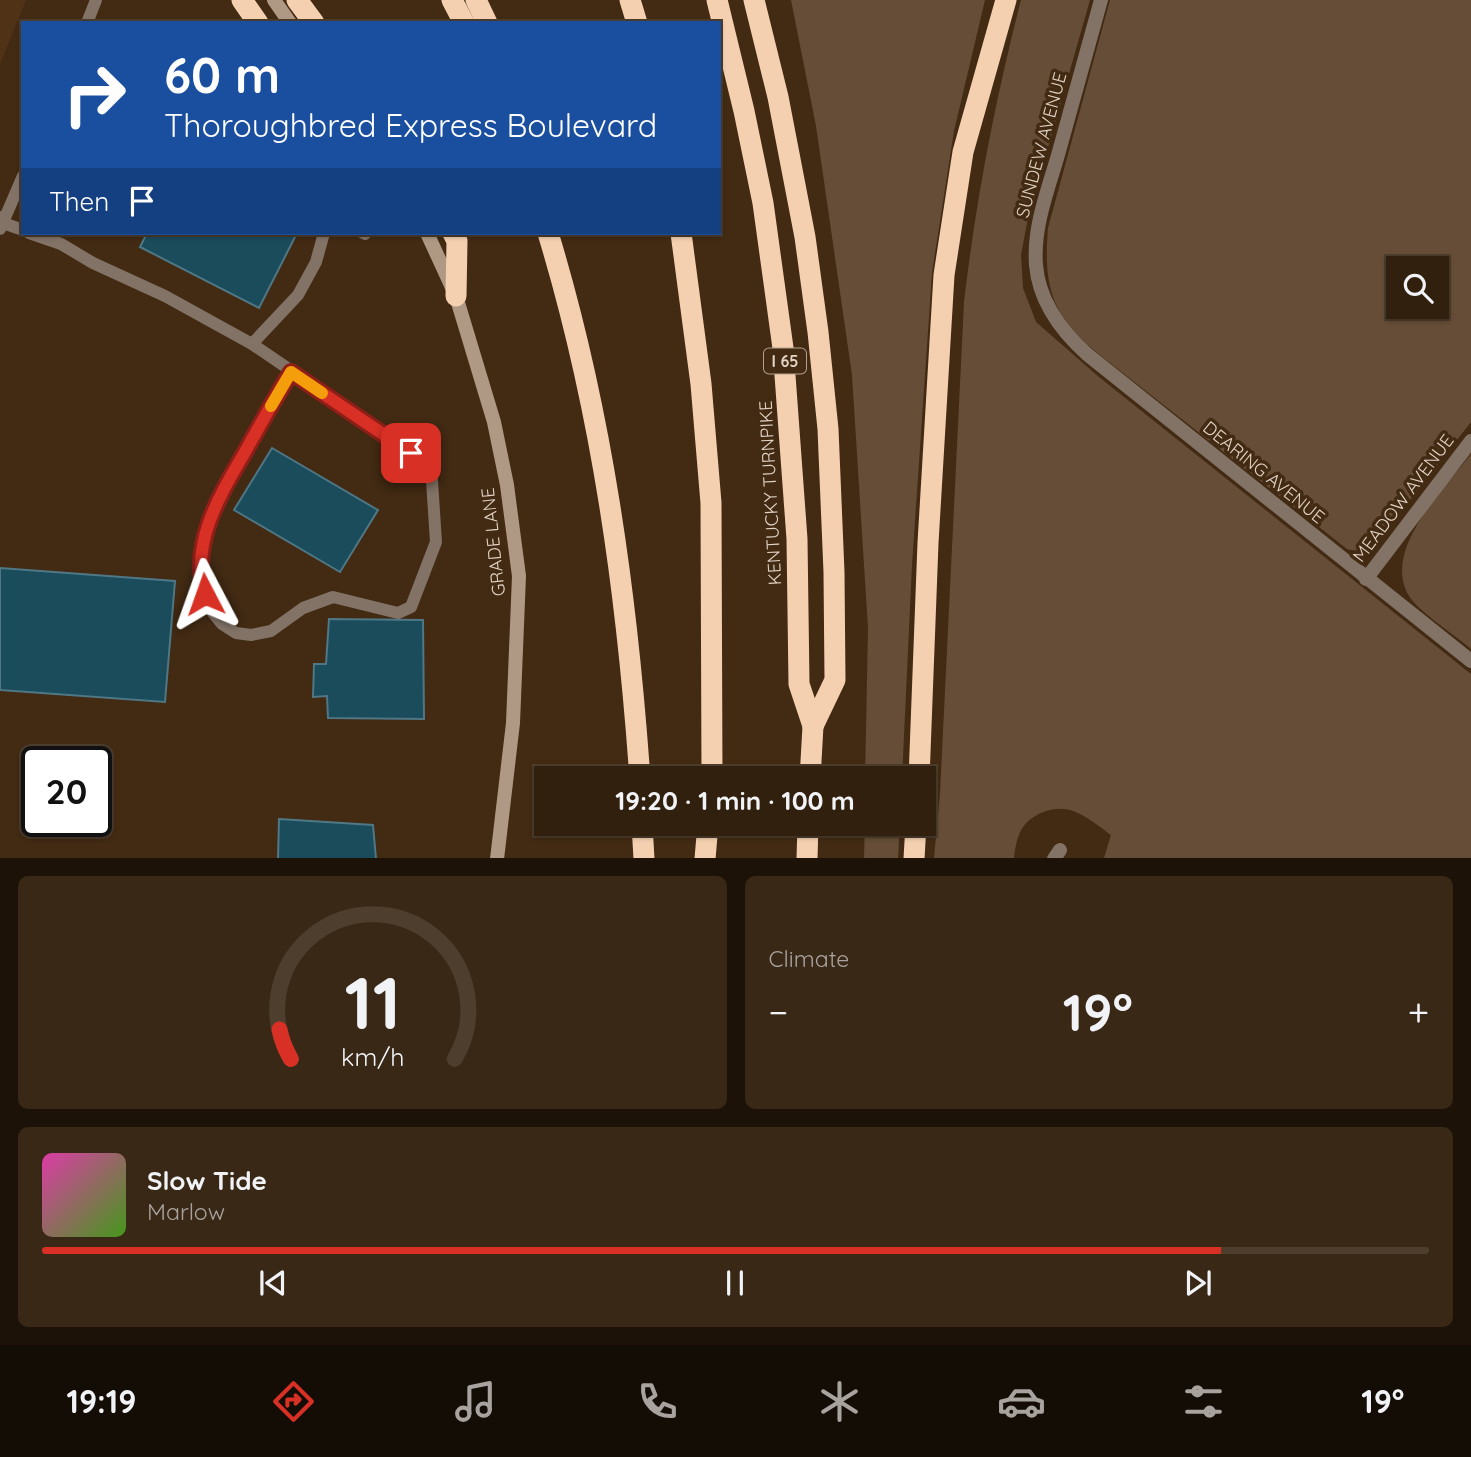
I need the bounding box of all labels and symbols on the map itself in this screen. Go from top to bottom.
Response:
street label: SUNDEW AVENUE [1010,70,1072,220]
road number: I 65 [764,348,806,374]
street label: KENTUCKY TURNPIKE [754,400,786,586]
street label: DEARING AVENUE [1198,416,1330,528]
pin [381,423,441,483]
street label: MEADOW AVENUE [1347,430,1459,566]
street label: GRADE LANE [476,487,510,597]
position arrow [168,557,242,631]
speed limit sign: 20 [21,746,112,837]

